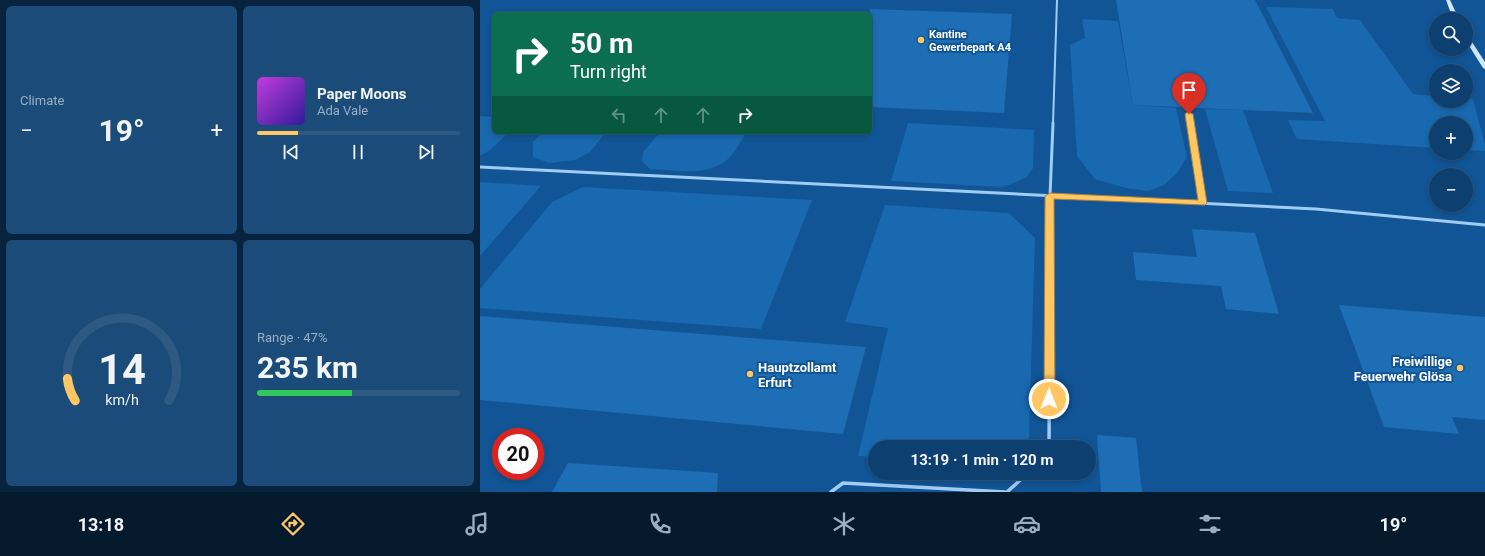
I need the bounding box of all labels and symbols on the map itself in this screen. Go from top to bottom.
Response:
place label: Kantine Gewerbepark A4 [929,28,1012,54]
marker: Kantine Gewerbepark A4 [916,35,926,45]
pin [1172,73,1206,114]
place label: Freiwillige Feuerwehr Glösa [1354,354,1452,384]
place label: Hauptzollamt Erfurt [758,360,837,390]
marker: Freiwillige Feuerwehr Glösa [1455,363,1465,373]
marker: Hauptzollamt Erfurt [745,369,755,379]
position arrow [1028,378,1070,420]
speed limit sign: 20 [492,428,544,480]

